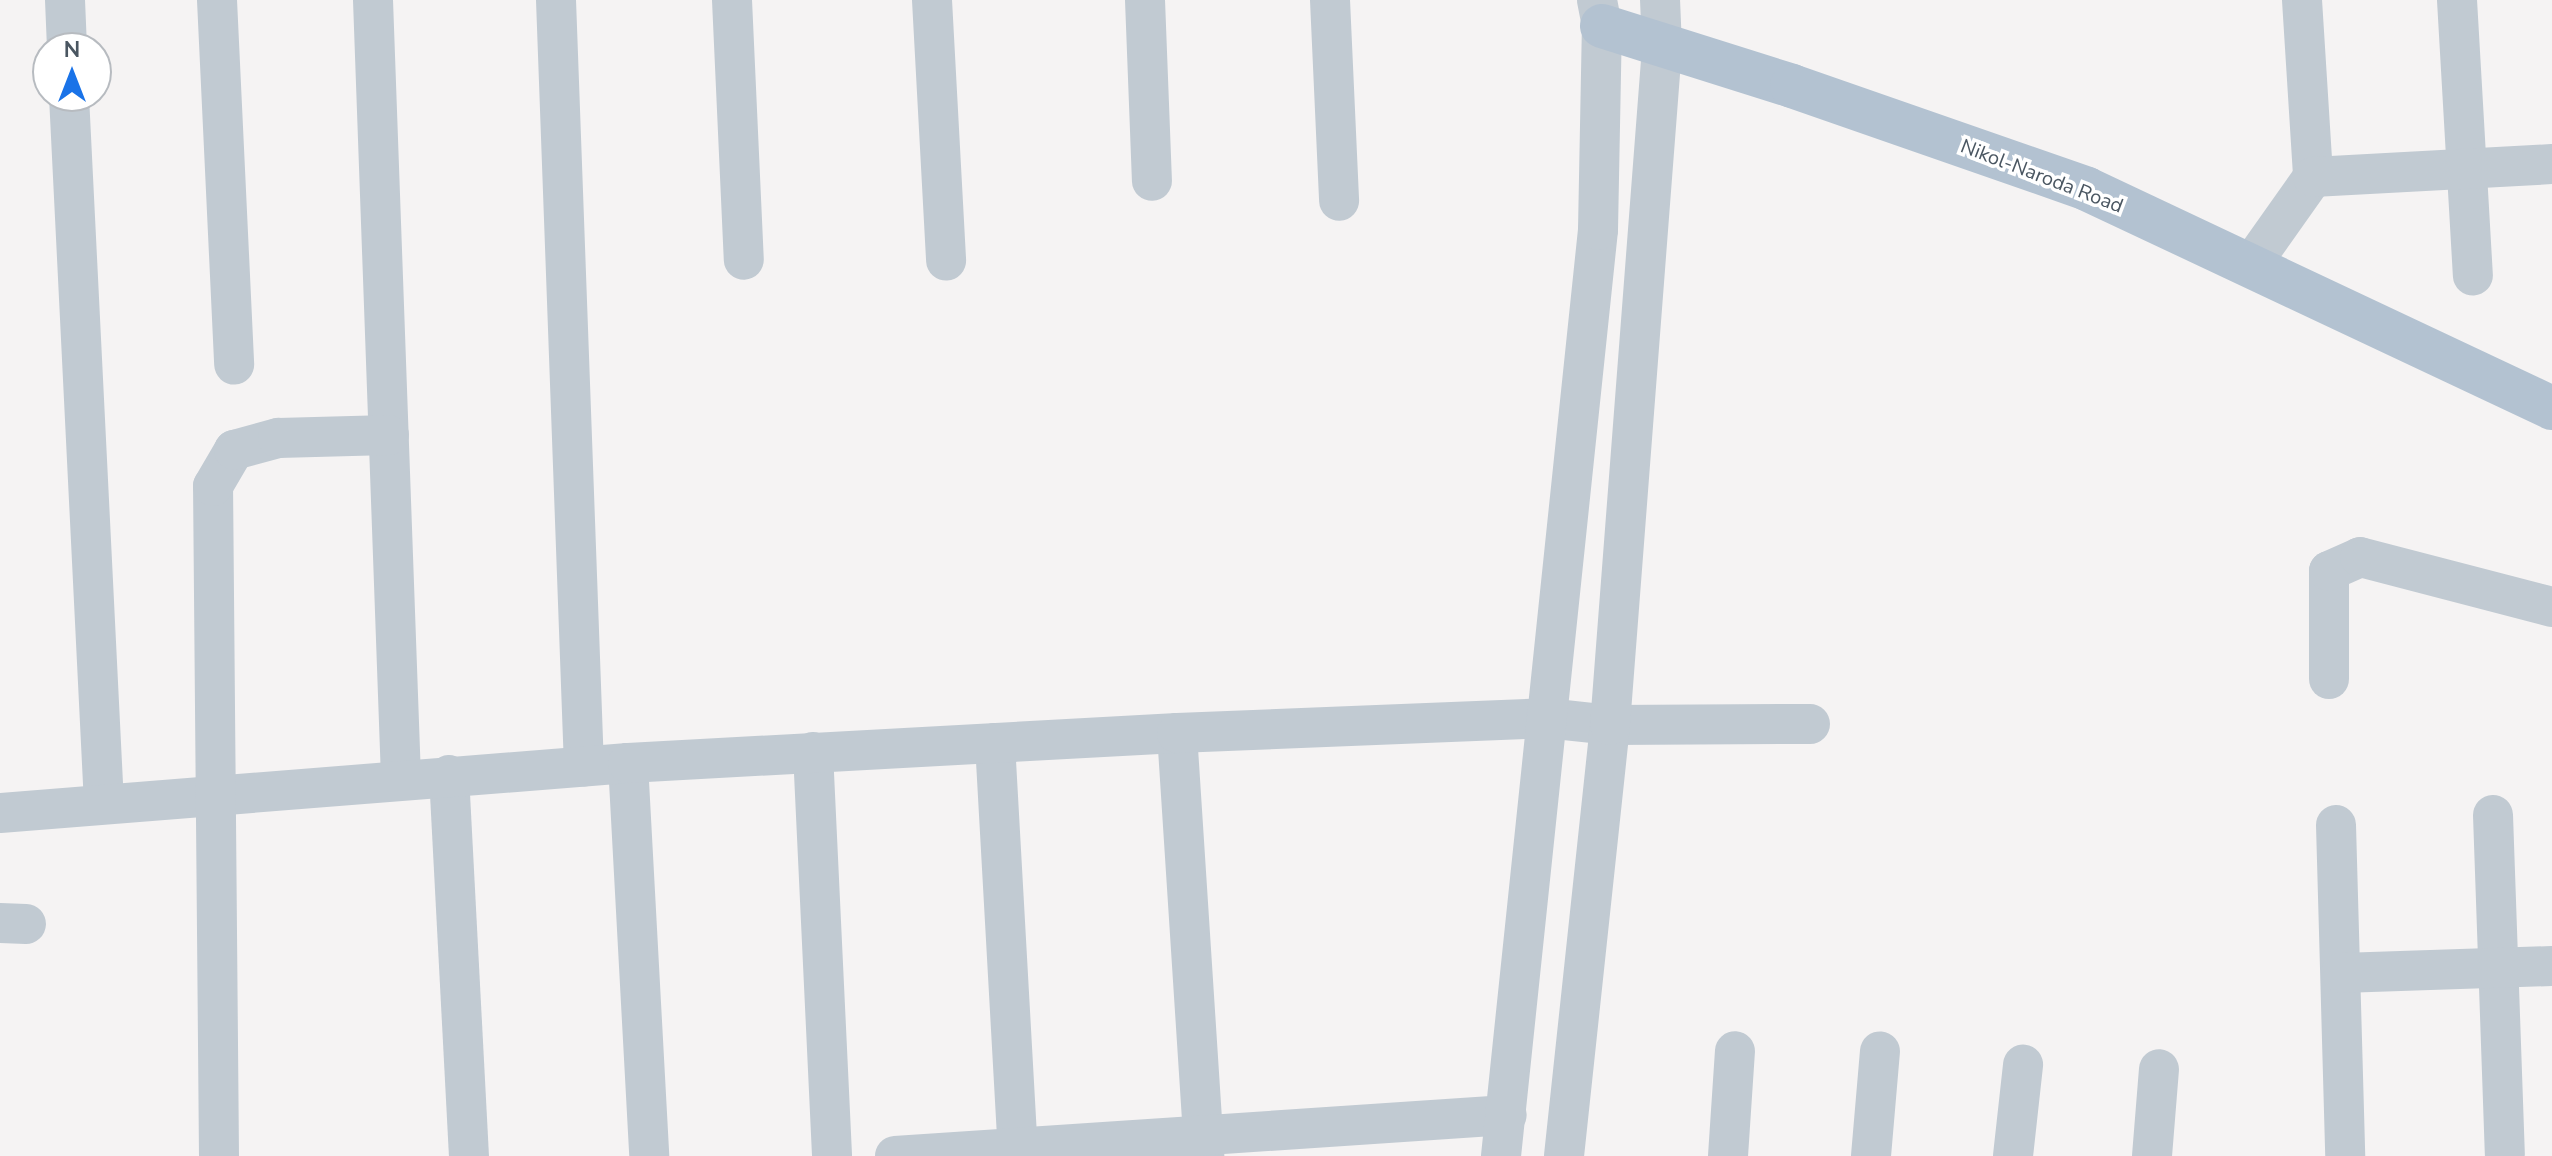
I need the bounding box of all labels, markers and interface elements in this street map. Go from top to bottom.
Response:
north arrow [32,32,112,112]
text: N [64,35,80,65]
street label: Nikol-Naroda Road [1957,134,2127,218]

